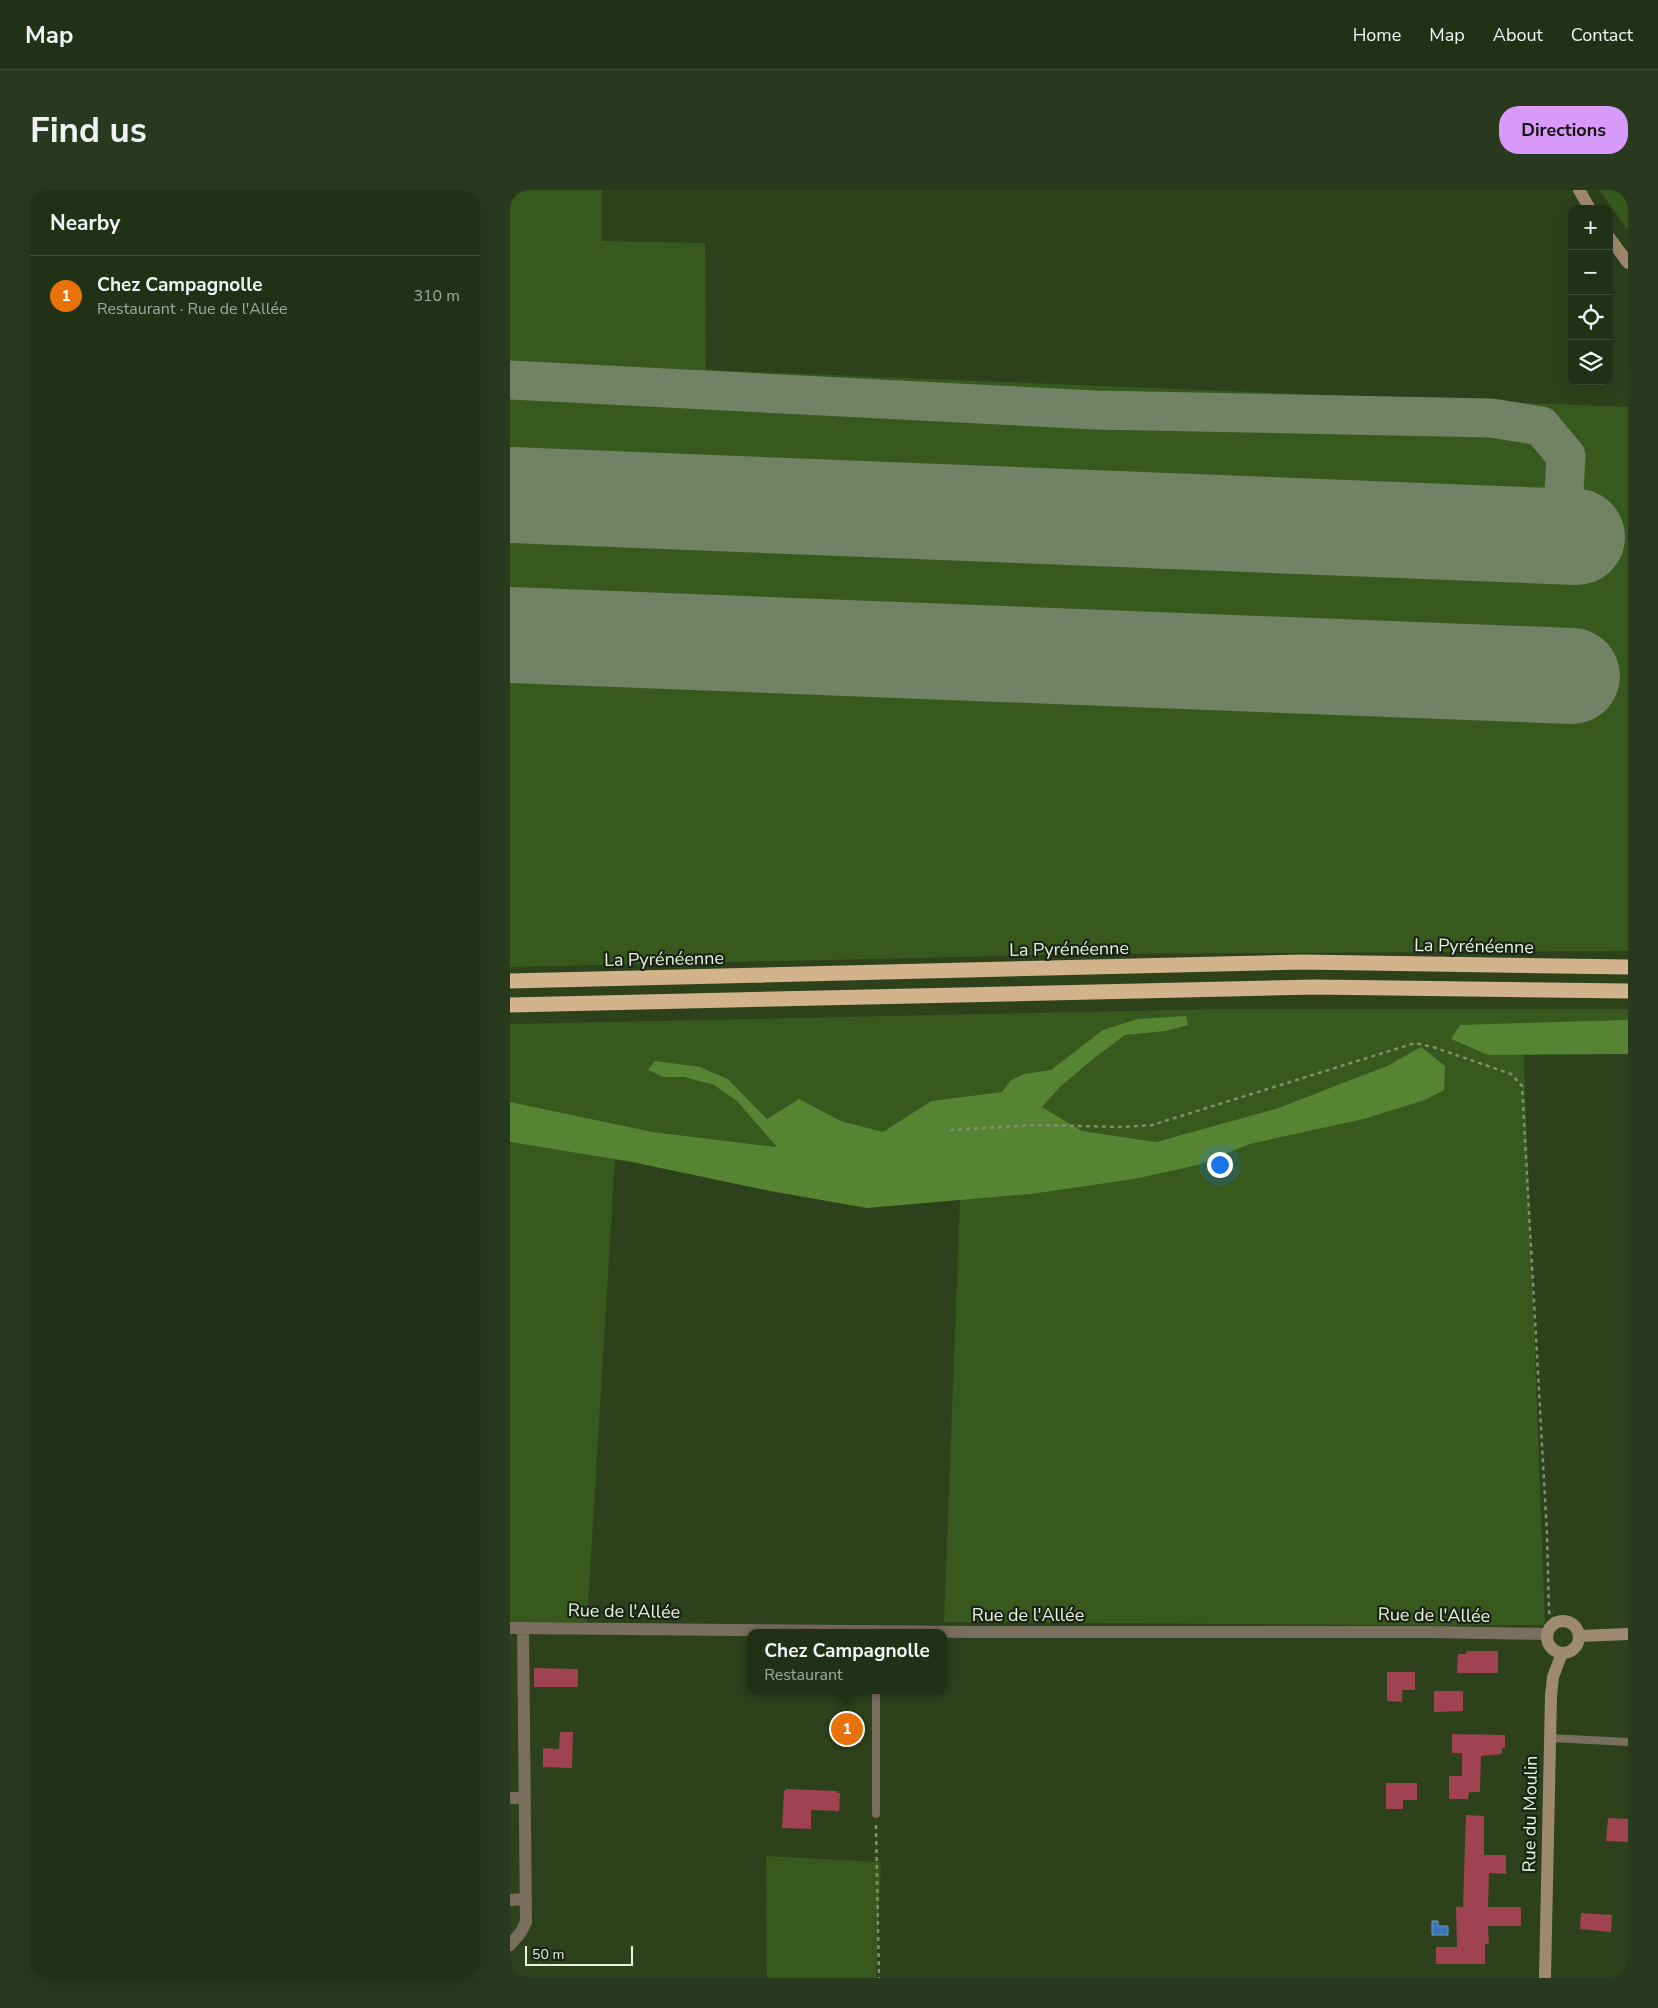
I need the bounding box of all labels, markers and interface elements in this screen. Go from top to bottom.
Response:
text: Map [25,19,73,51]
text: Home [1353,23,1401,47]
text: Map [1429,23,1465,47]
text: About [1493,23,1543,47]
text: Contact [1571,23,1633,47]
button: Directions [1499,106,1628,154]
text: Find us [30,107,147,154]
map controls [1568,205,1613,385]
button: + [1568,205,1613,250]
text: Nearby [50,209,120,237]
button: − [1568,250,1613,295]
text: Chez Campagnolle [97,272,263,298]
text: 1 [61,285,71,307]
text: 310 m [413,285,460,307]
button: locate [1568,295,1613,340]
text: Restaurant · Rue de l'Allée [97,298,287,320]
button: layers [1568,340,1613,385]
street label: La Pyrénéenne [1414,933,1534,959]
street label: La Pyrénéenne [1009,936,1129,962]
street label: La Pyrénéenne [604,946,724,972]
your location [1207,1152,1233,1178]
street label: Rue de l'Allée [568,1598,680,1624]
street label: Rue de l'Allée [1378,1602,1490,1628]
street label: Rue de l'Allée [972,1603,1084,1627]
popup [747,1629,947,1694]
text: Chez Campagnolle [764,1638,930,1664]
text: Restaurant [764,1664,843,1686]
pin: 1 [831,1710,863,1748]
street label: Rue du Moulin [1517,1755,1543,1873]
scale bar [525,1943,632,1966]
text: 50 m [532,1945,564,1964]

